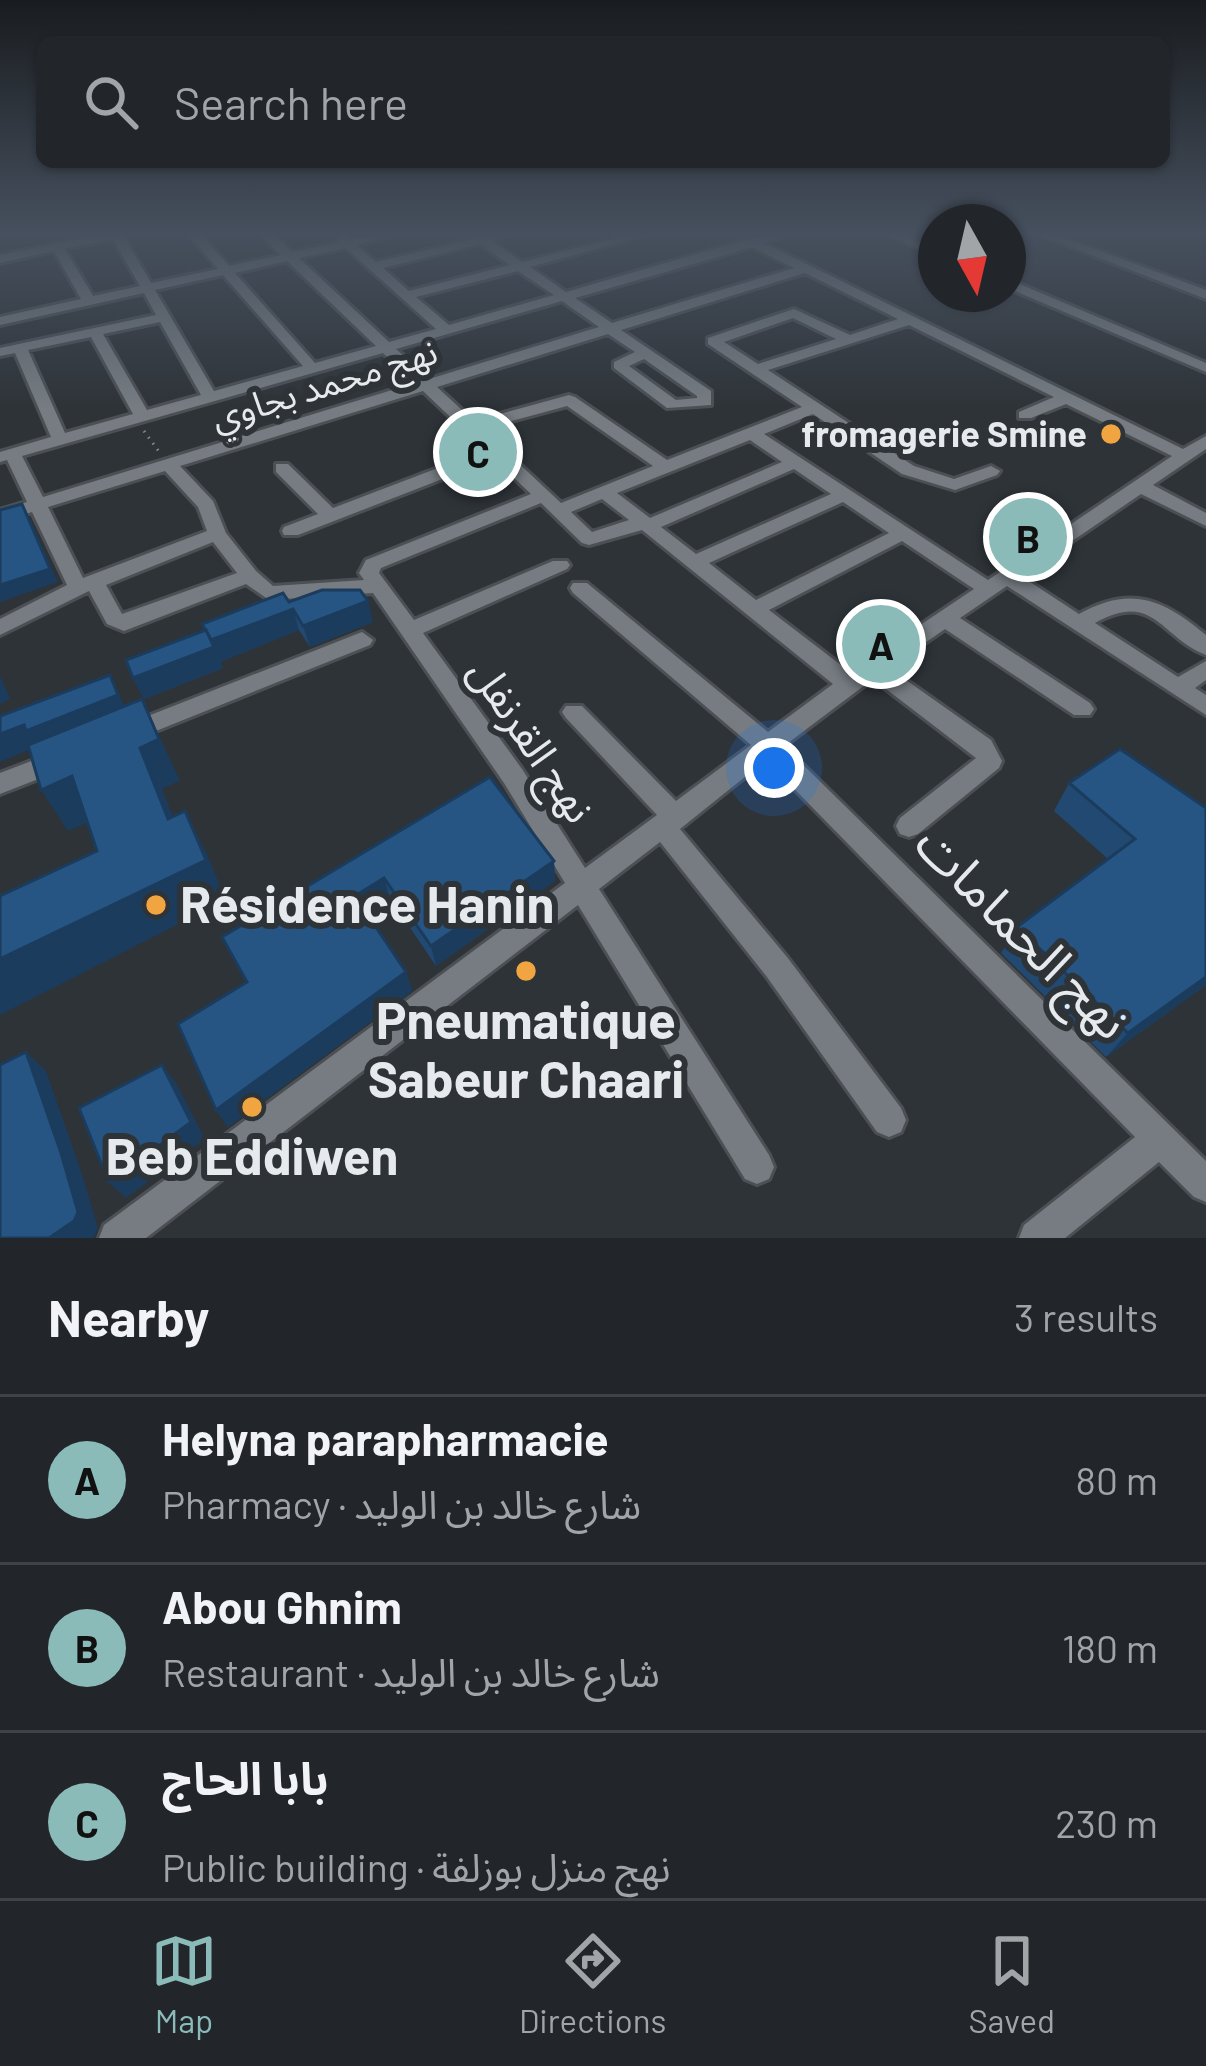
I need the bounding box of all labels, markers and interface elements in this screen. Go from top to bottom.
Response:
search box [36,36,1170,168]
icon: search [78,69,144,135]
text: Search here [174,75,408,129]
north arrow [918,204,1026,312]
street label: نهج محمد بجاوي [205,328,444,445]
pin: C [439,407,517,497]
place label: fromagerie Smine [801,411,1087,454]
marker: fromagerie Smine [1098,421,1124,447]
pin: B [989,492,1067,582]
pin: A [842,599,920,689]
street label: نهج القرنفل [453,647,607,836]
your location [744,738,804,798]
street label: نهج الحمامات [898,811,1144,1057]
place label: Résidence Hanin [180,872,554,933]
marker: Résidence Hanin [143,892,169,918]
marker: Pneumatique Sabeur Chaari [513,958,539,984]
place label: Pneumatique Sabeur Chaari [368,988,684,1108]
marker: Beb Eddiwen [239,1094,265,1120]
place label: Beb Eddiwen [105,1124,399,1185]
text: Nearby [48,1286,209,1347]
text: 3 results [1014,1293,1158,1340]
text: Helyna parapharmacie [162,1411,609,1465]
text: A [74,1456,100,1503]
text: 80 m [1076,1456,1158,1503]
text: Pharmacy · شارع خالد بن الوليد [162,1480,641,1527]
text: Abou Ghnim [162,1579,402,1633]
text: B [75,1624,99,1671]
text: 180 m [1062,1624,1158,1671]
text: Restaurant · شارع خالد بن الوليد [162,1648,660,1695]
text: بابا الحاج [162,1750,328,1804]
text: C [75,1799,99,1846]
text: 230 m [1055,1799,1158,1846]
text: Public building · نهج منزل بوزلفة [162,1843,671,1890]
tab: Map [151,1928,217,2040]
tab: Directions [519,1928,666,2040]
tab: Saved [968,1928,1055,2040]

